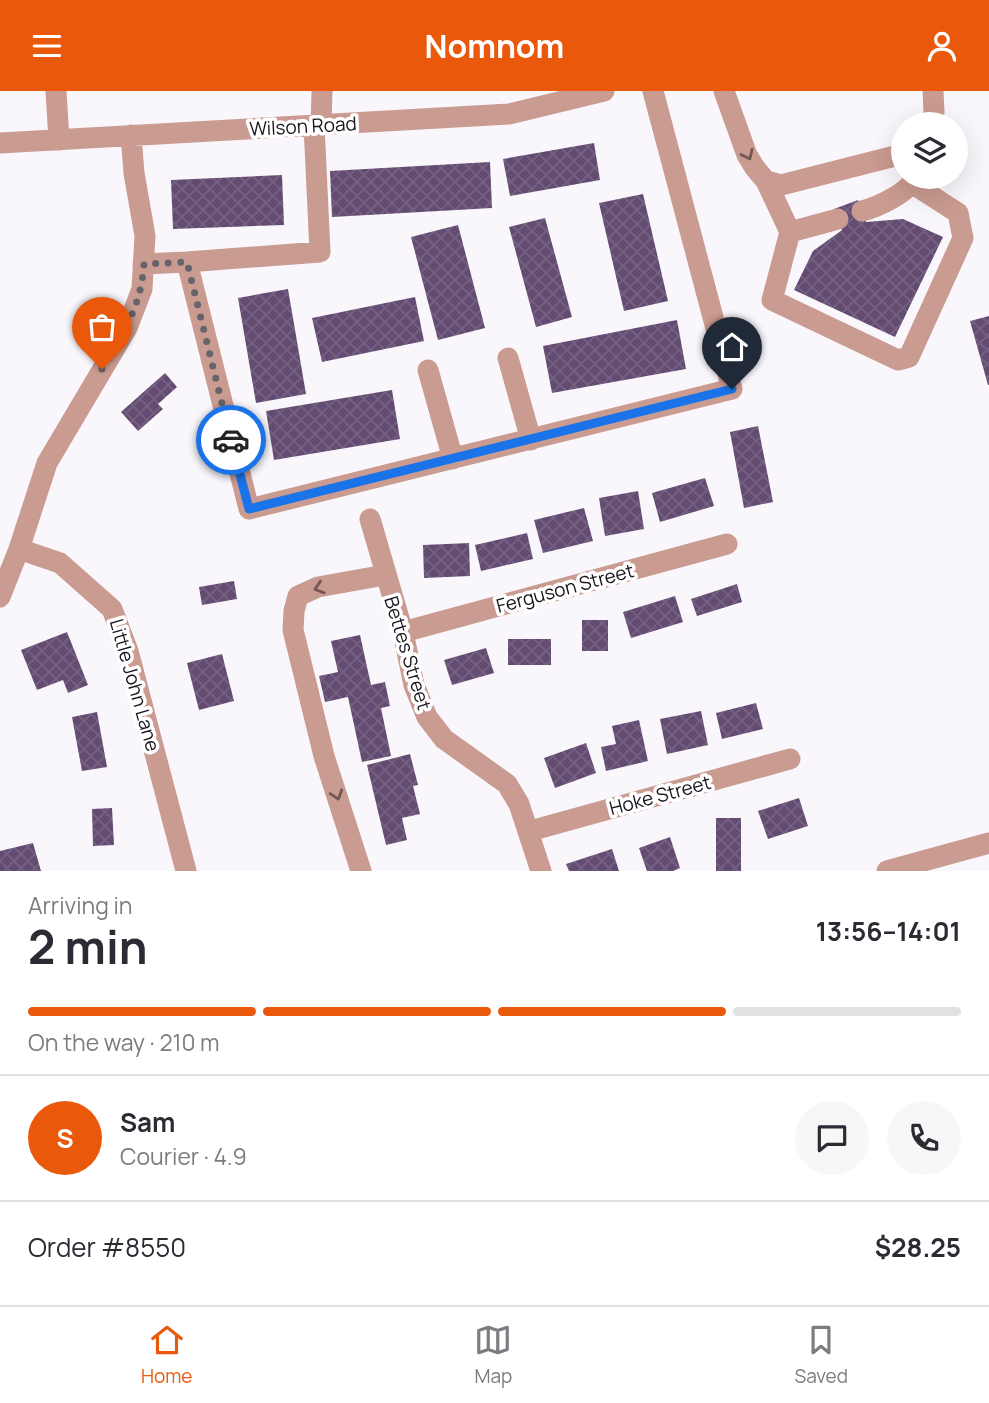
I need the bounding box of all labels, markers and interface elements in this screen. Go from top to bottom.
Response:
text: Nomnom [425,24,564,68]
icon: menu [28,27,66,65]
icon: person [923,27,961,65]
street label: Wilson Road [249,110,357,142]
map controls [891,112,968,189]
button: layers [891,112,968,189]
one-way arrow [740,148,754,160]
pin [72,297,132,369]
icon: bag [83,308,121,346]
pin [702,317,762,389]
icon: home [713,328,751,366]
courier [196,405,266,475]
icon: car [212,421,250,459]
street label: Ferguson Street [493,557,637,619]
one-way arrow [313,580,325,595]
street label: Bettes Street [378,593,438,713]
street label: Little John Lane [104,616,166,754]
street label: Hoke Street [606,769,714,821]
one-way arrow [328,789,343,801]
text: Arriving in [28,889,133,921]
text: 13:56–14:01 [816,913,961,949]
text: 2 min [28,915,148,978]
text: On the way · 210 m [28,1026,220,1058]
button: chat [795,1101,869,1175]
button: phone [887,1101,961,1175]
text: Sam [120,1104,175,1140]
text: S [56,1120,74,1156]
text: Courier · 4.9 [120,1140,247,1172]
text: Order #8550 [28,1229,186,1265]
text: $28.25 [875,1229,961,1265]
tab: Home [141,1321,192,1389]
tab: Map [474,1321,512,1389]
tab: Saved [794,1321,848,1389]

